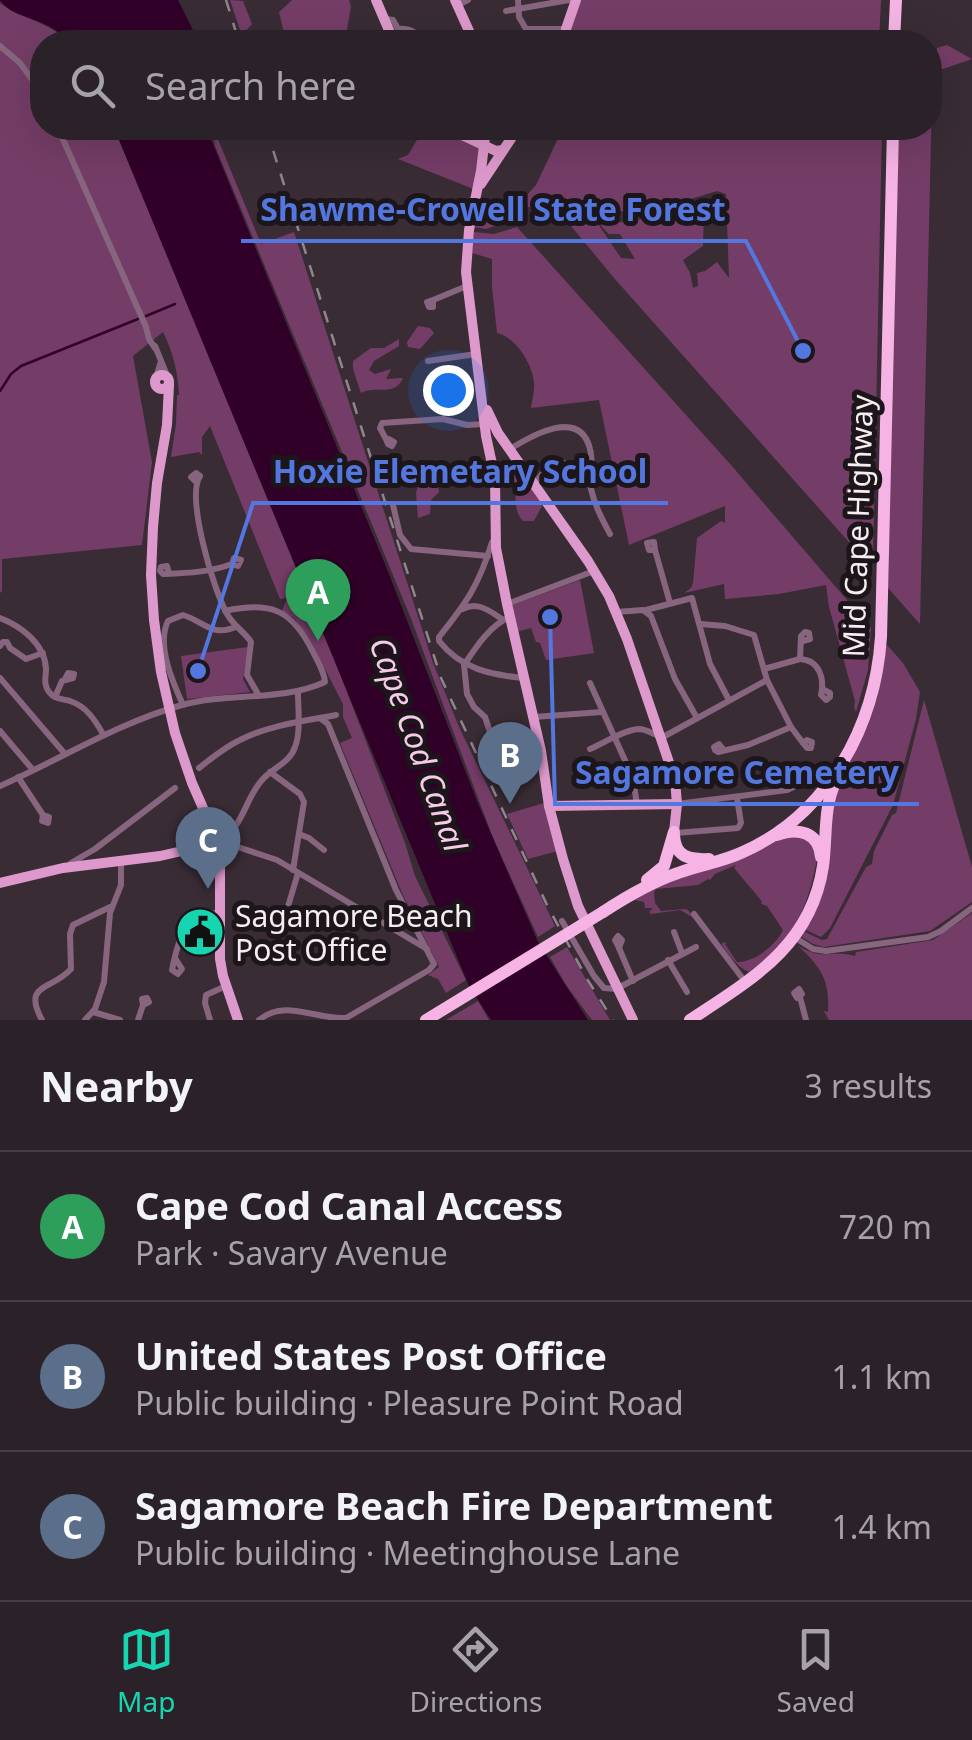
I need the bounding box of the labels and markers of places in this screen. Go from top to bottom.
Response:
callout: Shawme-Crowell State Forest [241,179,746,241]
callout: Hoxie Elemetary School [253,441,668,503]
pin: A [286,558,350,641]
pin: B [478,722,542,804]
callout: Sagamore Cemetery [555,742,919,804]
pin: C [176,806,240,889]
place label: Sagamore Beach Post Office [235,895,472,970]
public building icon: Sagamore Beach Post Office [174,906,226,958]

